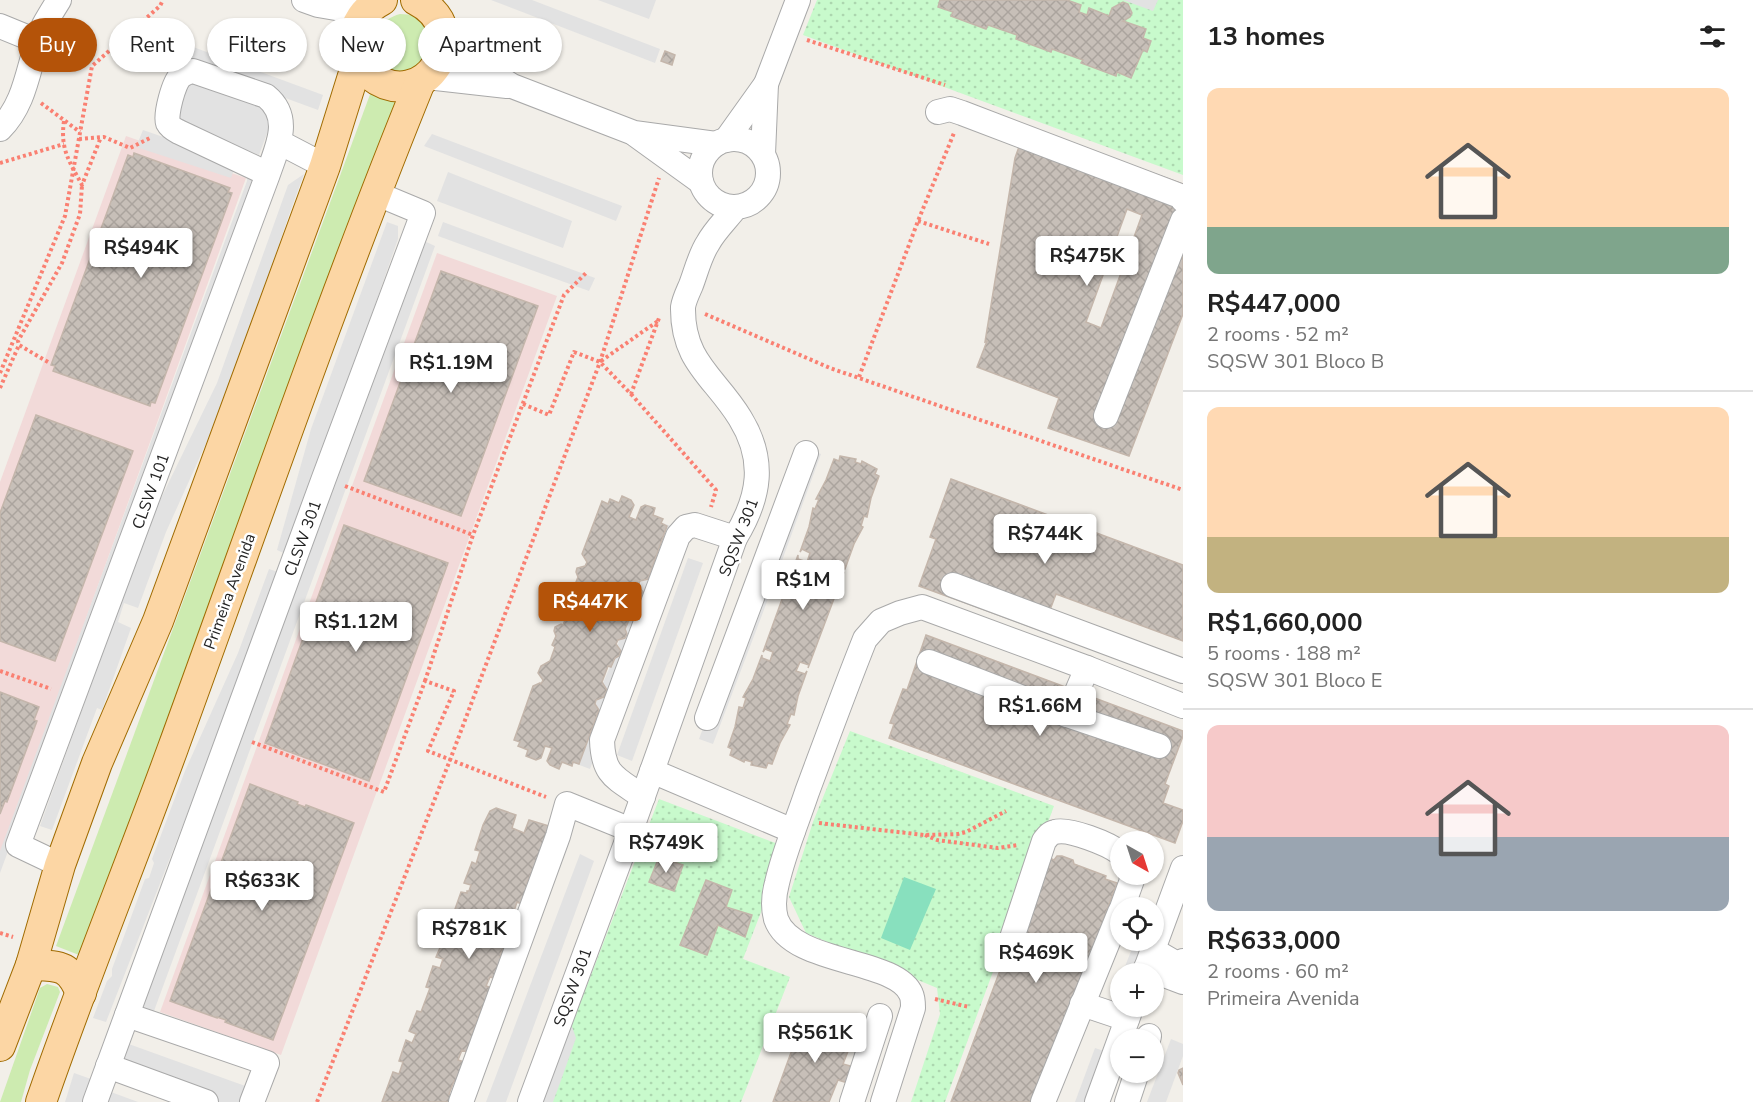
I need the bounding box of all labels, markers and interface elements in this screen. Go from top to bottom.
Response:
chip: Buy [18,18,97,72]
chip: Rent [109,18,195,72]
chip: Filters [207,18,307,72]
chip: New [319,18,406,72]
chip: Apartment [418,18,562,72]
text: 13 homes [1207,19,1325,54]
icon: filters [1696,20,1729,53]
icon: home [1414,127,1522,235]
pin: R$494K [92,228,190,279]
text: R$494K [104,234,179,261]
pin: R$475K [1038,236,1136,287]
text: R$475K [1050,242,1125,269]
text: R$447,000 [1207,286,1340,321]
text: 2 rooms · 52 m² [1207,321,1349,348]
pin: R$1.19M [396,343,506,394]
text: SQSW 301 Bloco B [1207,348,1384,375]
text: R$1.19M [409,349,493,376]
icon: home [1414,446,1522,554]
street label: CLSW 101 [127,450,175,532]
street label: SQSW 301 [714,495,764,580]
street label: CLSW 301 [279,497,327,579]
pin: R$744K [996,514,1094,565]
text: R$744K [1008,520,1083,547]
street label: Primeira Avenida [199,530,261,652]
pin: R$1M [767,560,839,611]
text: R$1M [775,566,831,593]
pin: R$447K [541,582,639,633]
text: R$447K [553,588,628,615]
pin: R$1.12M [301,602,411,653]
text: R$1,660,000 [1207,605,1363,640]
text: R$1.12M [314,608,398,635]
text: 5 rooms · 188 m² [1207,640,1361,667]
text: SQSW 301 Bloco E [1207,667,1382,694]
pin: R$1.66M [985,686,1095,737]
text: R$1.66M [998,692,1082,719]
icon: home [1414,764,1522,872]
pin: R$749K [617,823,715,874]
text: R$749K [629,829,704,856]
north arrow [1110,831,1164,885]
map controls [1110,831,1164,1083]
pin: R$633K [213,861,311,912]
text: R$633K [225,867,300,894]
button: locate [1110,897,1164,951]
pin: R$781K [420,909,518,960]
text: R$781K [432,915,507,942]
text: R$633,000 [1207,923,1340,958]
pin: R$469K [987,933,1085,984]
text: R$469K [999,939,1074,966]
street label: SQSW 301 [549,945,597,1030]
text: 2 rooms · 60 m² [1207,958,1349,985]
button: + [1110,963,1164,1017]
text: Primeira Avenida [1207,985,1360,1012]
pin: R$561K [766,1013,864,1064]
text: R$561K [778,1019,853,1046]
button: − [1110,1029,1164,1083]

